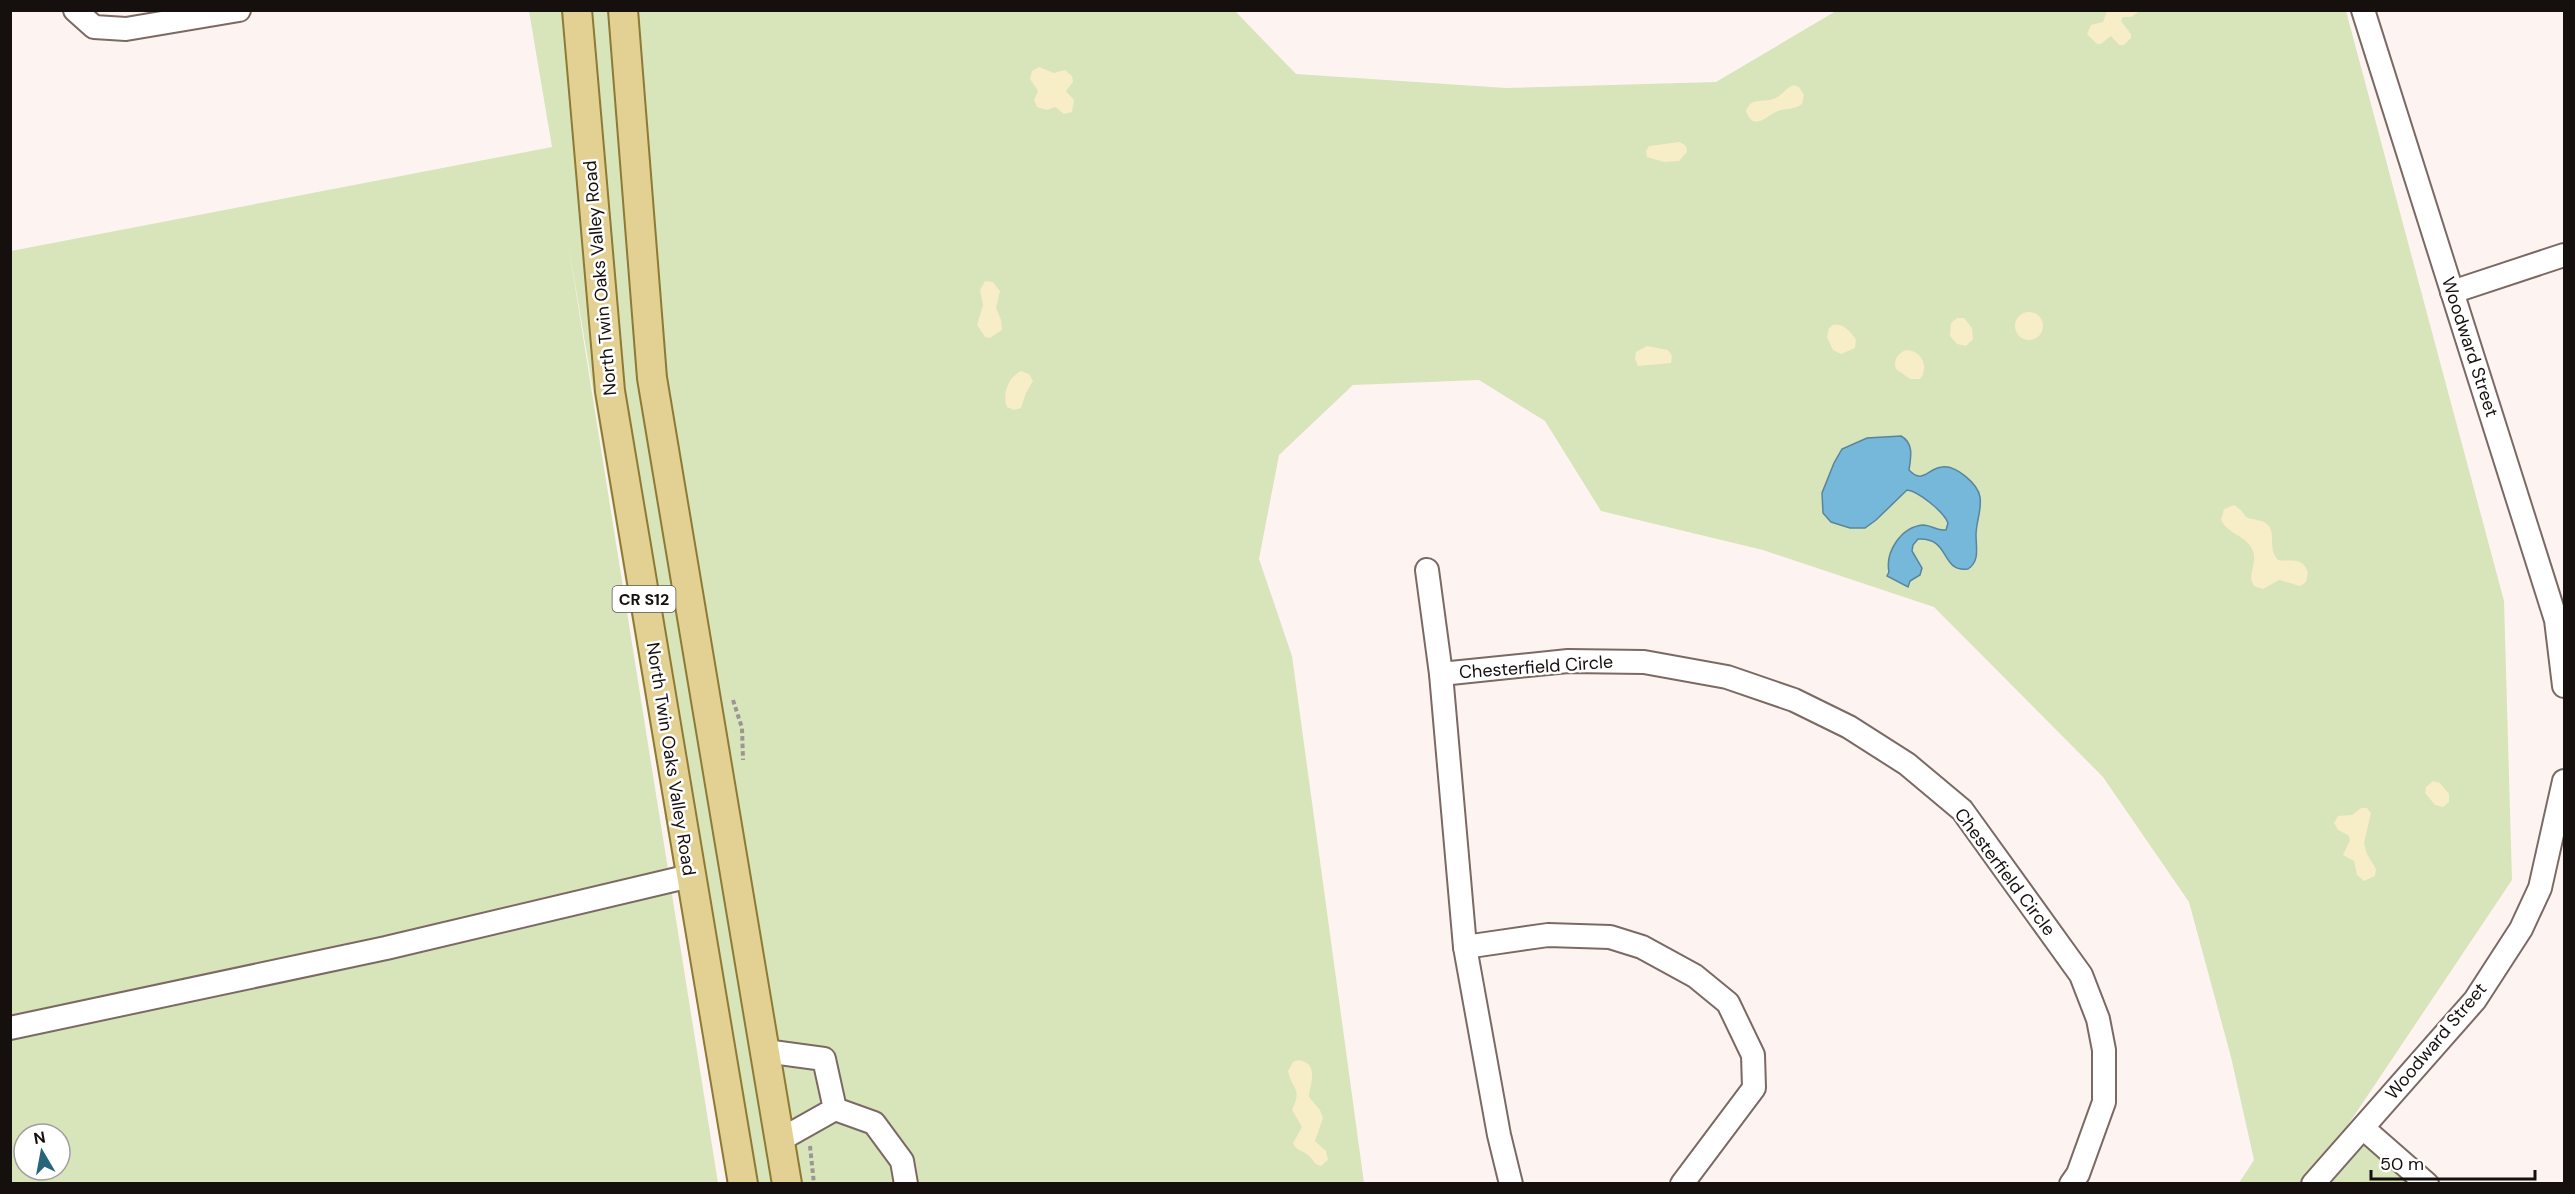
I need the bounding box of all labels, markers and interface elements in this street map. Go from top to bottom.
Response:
street label: North Twin Oaks Valley Road [578,159,622,397]
street label: Woodward Street [2436,274,2504,420]
road number: CR S12 [612,586,676,612]
street label: North Twin Oaks Valley Road [641,641,701,877]
street label: Chesterfield Circle [1458,650,1614,684]
street label: Chesterfield Circle [1949,803,2061,941]
street label: Woodward Street [2380,977,2492,1105]
north arrow [12,1122,72,1182]
text: N [32,1126,47,1149]
scale bar [2371,1143,2534,1181]
text: 50 m [2380,1152,2424,1176]

